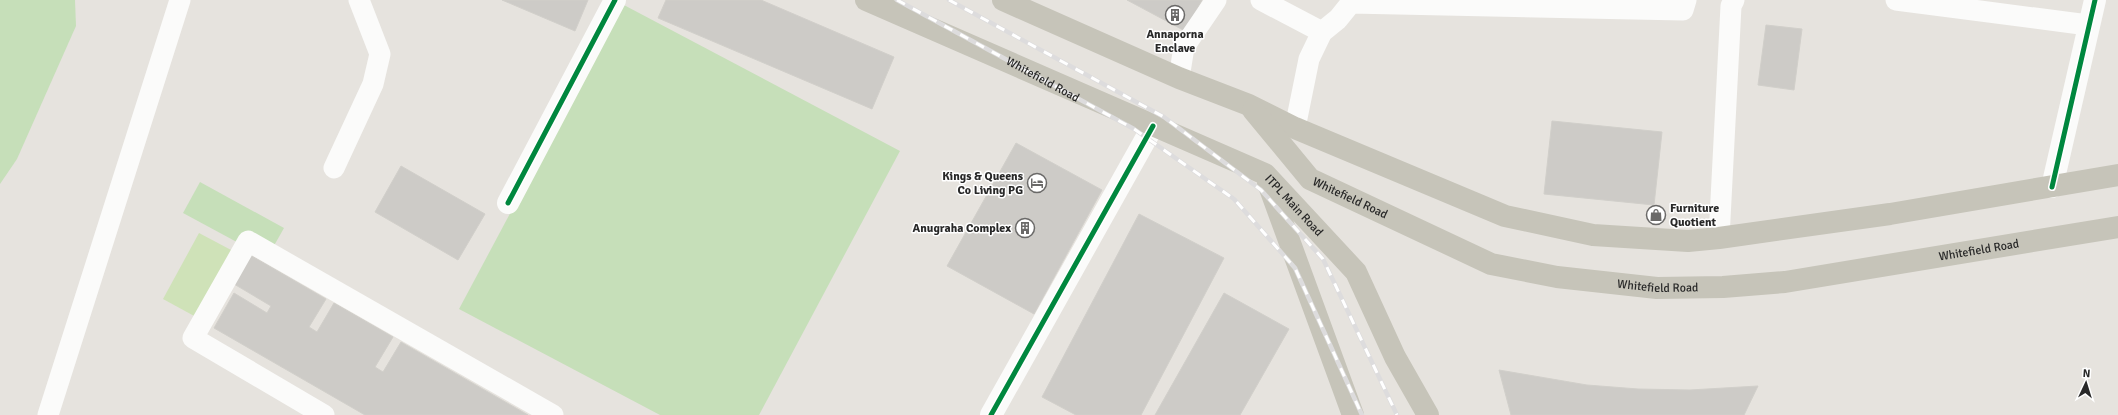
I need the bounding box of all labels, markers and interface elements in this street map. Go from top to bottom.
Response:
building icon: Annaporna Enclave [1164,4,1186,26]
place label: Annaporna Enclave [1146,27,1204,56]
street label: Whitefield Road [1003,54,1082,106]
place label: Kings & Queens Co Living PG [942,169,1024,198]
hotel icon: Kings & Queens Co Living PG [1026,172,1048,194]
street label: ITPL Main Road [1261,172,1326,240]
street label: Whitefield Road [1310,174,1390,222]
place label: Furniture Quotient [1670,201,1719,230]
shop icon: Furniture Quotient [1645,204,1667,226]
building icon: Anugraha Complex [1014,217,1036,239]
place label: Anugraha Complex [913,221,1011,236]
street label: Whitefield Road [1938,236,2020,265]
street label: Whitefield Road [1616,277,1698,296]
north arrow [2066,363,2106,403]
text: N [2082,367,2091,380]

